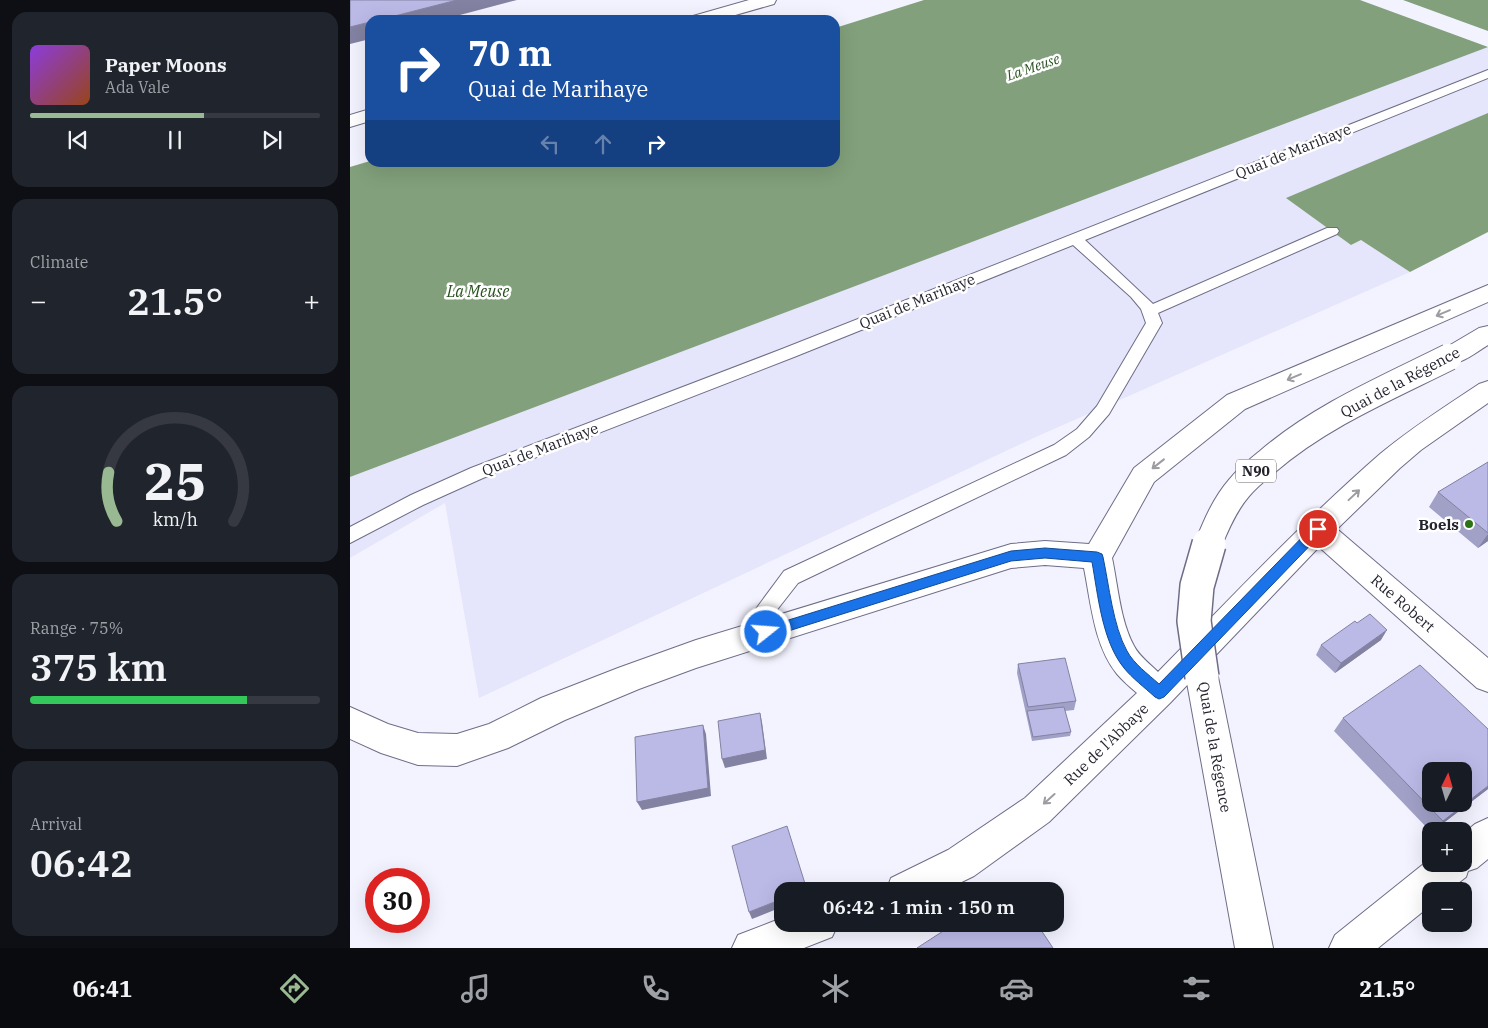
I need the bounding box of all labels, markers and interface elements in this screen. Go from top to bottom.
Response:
text: 70 m [468,30,552,76]
icon: right [385,35,450,100]
water label: La Meuse [1003,49,1063,85]
text: Paper Moons [105,53,227,77]
text: Quai de Marihaye [468,74,648,103]
text: Ada Vale [105,77,170,97]
street label: Quai de Marihaye [1232,119,1354,183]
icon: previous [64,126,92,154]
icon: pause [161,126,189,154]
icon: next [258,126,286,154]
icon: left [536,130,564,158]
icon: ahead [589,130,617,158]
icon: right [642,130,670,158]
text: Climate [30,252,88,272]
street label: Quai de Marihaye [856,269,978,333]
text: 21.5° [127,276,223,325]
water label: La Meuse [446,281,509,301]
text: − [30,282,47,319]
text: + [303,282,320,319]
one-way arrow [1436,308,1451,318]
street label: Quai de la Régence [1337,343,1463,421]
one-way arrow [1287,373,1302,383]
street label: Quai de Marihaye [479,418,601,480]
text: 25 [144,447,206,514]
one-way arrow [1152,458,1165,469]
road number: N90 [1236,460,1276,482]
one-way arrow [1348,489,1360,501]
text: km/h [152,508,198,531]
pin [1297,508,1339,550]
icon: arrive [1304,515,1332,543]
place label: Boels [1419,515,1459,534]
marker: Boels [1463,518,1475,530]
street label: Rue Robert [1367,570,1439,636]
position arrow [739,605,791,657]
text: Range · 75% [30,618,123,638]
text: 375 km [30,642,167,691]
street label: Quai de la Régence [1194,680,1236,814]
street label: Rue de l'Abbaye [1060,699,1152,789]
north arrow [1422,762,1472,812]
map controls [1422,762,1472,932]
one-way arrow [1042,793,1055,805]
text: Arrival [30,814,82,834]
button: + [1422,822,1472,872]
text: 06:42 [30,838,133,887]
speed limit sign: 30 [365,868,430,933]
button: − [1422,882,1472,932]
text: 06:42 · 1 min · 150 m [823,895,1015,919]
icon: directions [277,971,312,1006]
icon: music [458,971,493,1006]
icon: phone [638,971,673,1006]
icon: climate [818,971,853,1006]
icon: car [999,971,1034,1006]
icon: filters [1179,971,1214,1006]
text: 06:41 [73,974,132,1003]
text: 21.5° [1359,974,1415,1003]

